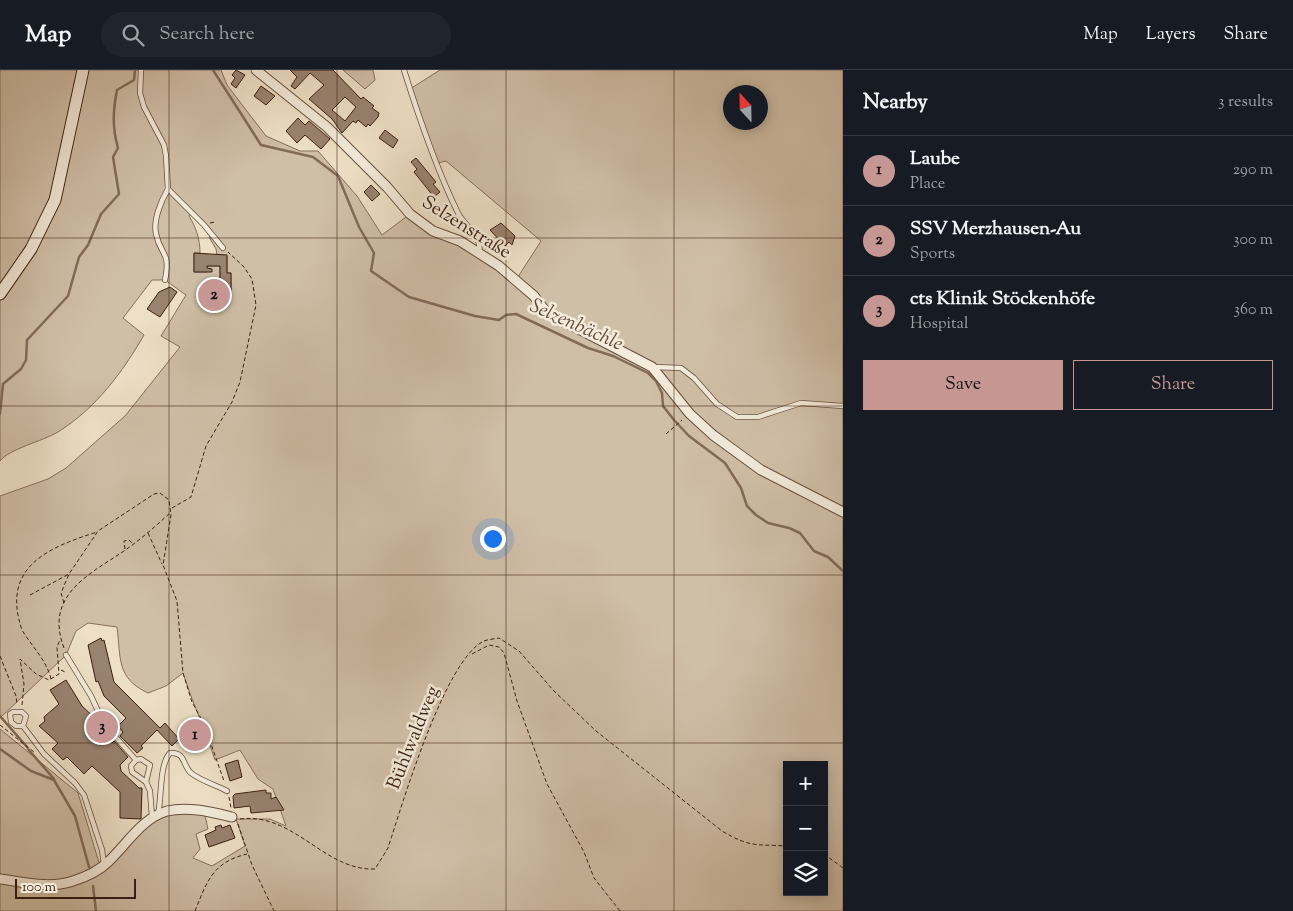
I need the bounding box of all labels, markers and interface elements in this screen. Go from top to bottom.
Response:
search box [101,12,451,57]
text: Map [25,18,71,52]
icon: search [119,21,147,49]
text: Search here [159,21,255,48]
text: Map [1083,22,1118,48]
text: Layers [1146,22,1196,48]
text: Share [1224,22,1268,48]
north arrow [723,85,768,130]
text: Nearby [863,88,928,118]
text: 3 results [1218,91,1273,114]
text: Laube [910,146,960,173]
text: 1 [876,159,882,182]
text: 290 m [1233,159,1273,182]
text: Place [910,173,945,196]
street label: Selzenstraße [416,190,516,266]
text: SSV Merzhausen-Au [910,216,1081,243]
text: 2 [875,229,883,252]
text: 300 m [1233,229,1273,252]
text: Sports [910,243,955,266]
pin: 2 [198,276,230,314]
text: cts Klinik Stöckenhöfe [910,286,1095,313]
water label: Selzenbächle [525,292,627,360]
text: 3 [876,299,882,322]
text: 360 m [1234,299,1273,322]
text: Hospital [910,313,968,336]
button: Save [863,360,1063,410]
button: Share [1073,360,1273,410]
your location [480,526,506,552]
street label: Bühlwaldweg [381,682,447,794]
pin: 3 [86,708,118,746]
pin: 1 [179,716,211,754]
map controls [783,761,828,896]
button: + [783,761,828,806]
button: − [783,806,828,851]
button: layers [783,851,828,896]
scale bar [15,876,136,899]
text: 100 m [22,878,56,898]

